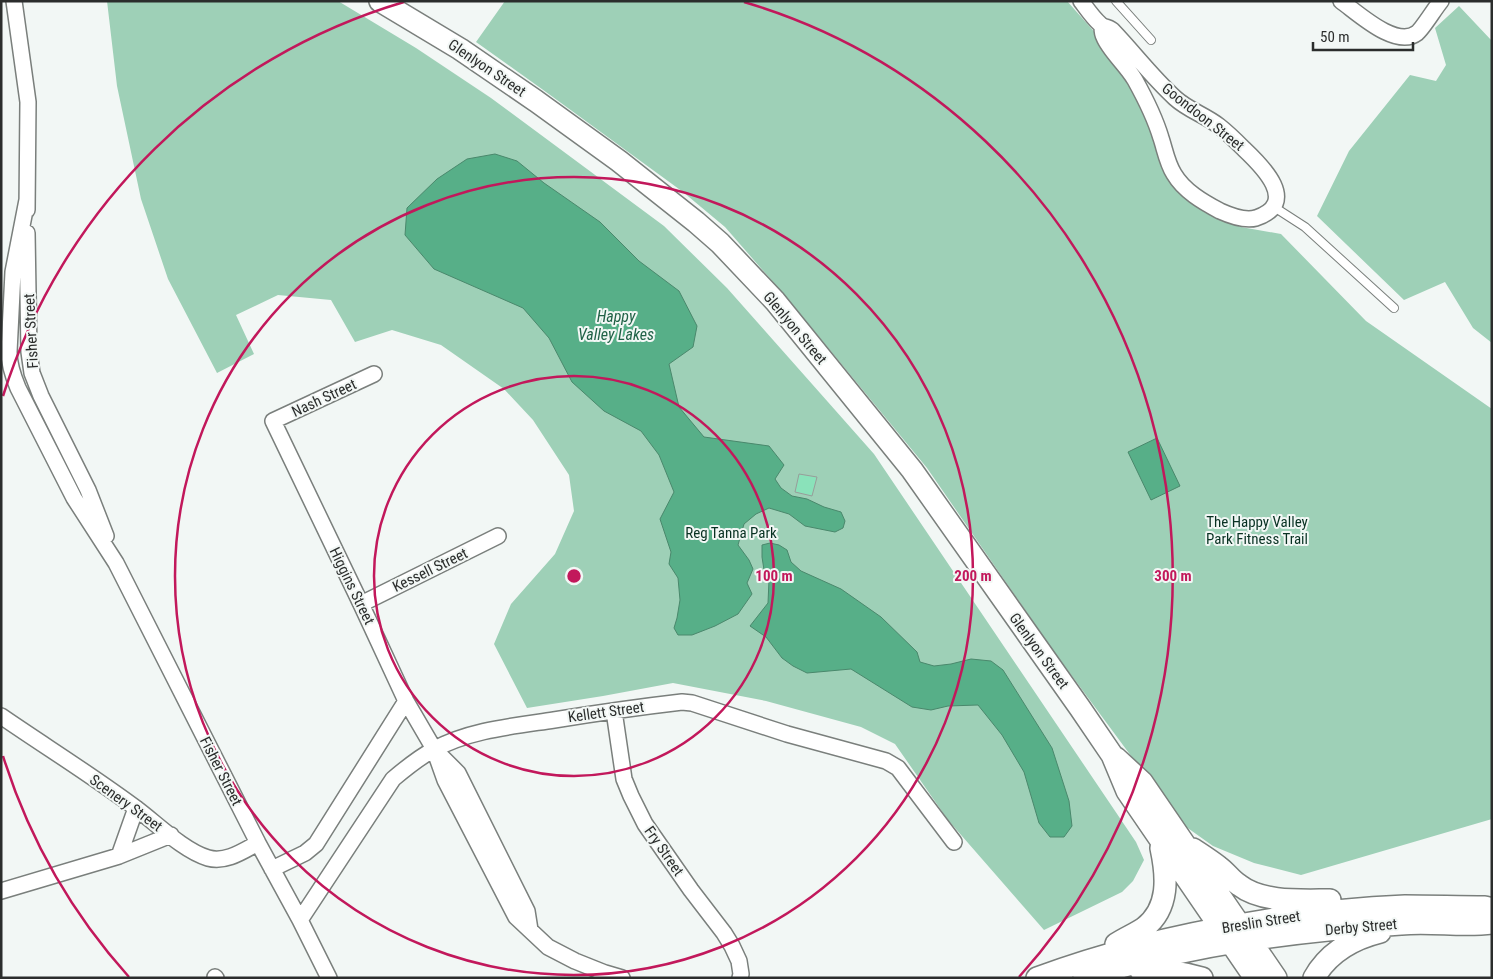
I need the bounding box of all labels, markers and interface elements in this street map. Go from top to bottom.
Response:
scale bar [1313,20,1413,52]
text: 50 m [1320,28,1350,46]
street label: Glenlyon Street [445,35,529,101]
street label: Goondoon Street [1158,79,1248,155]
street label: Glenlyon Street [759,288,831,368]
street label: Fisher Street [20,293,42,369]
water label: Happy Valley Lakes [578,307,654,344]
street label: Nash Street [289,375,359,421]
park label: The Happy Valley Park Fitness Trail [1206,513,1308,548]
park label: Reg Tanna Park [685,524,777,542]
street label: Higgins Street [326,544,378,628]
street label: Kessell Street [390,544,470,596]
centre of rings [565,567,583,585]
text: 100 m [755,567,793,585]
text: 200 m [954,567,992,585]
text: 300 m [1154,567,1192,585]
street label: Glenlyon Street [1005,609,1073,693]
street label: Kellett Street [567,698,645,726]
street label: Fisher Street [196,734,246,808]
street label: Scenery Street [86,771,166,835]
street label: Fry Street [640,823,688,879]
street label: Breslin Street [1220,907,1302,937]
street label: Derby Street [1324,915,1398,939]

